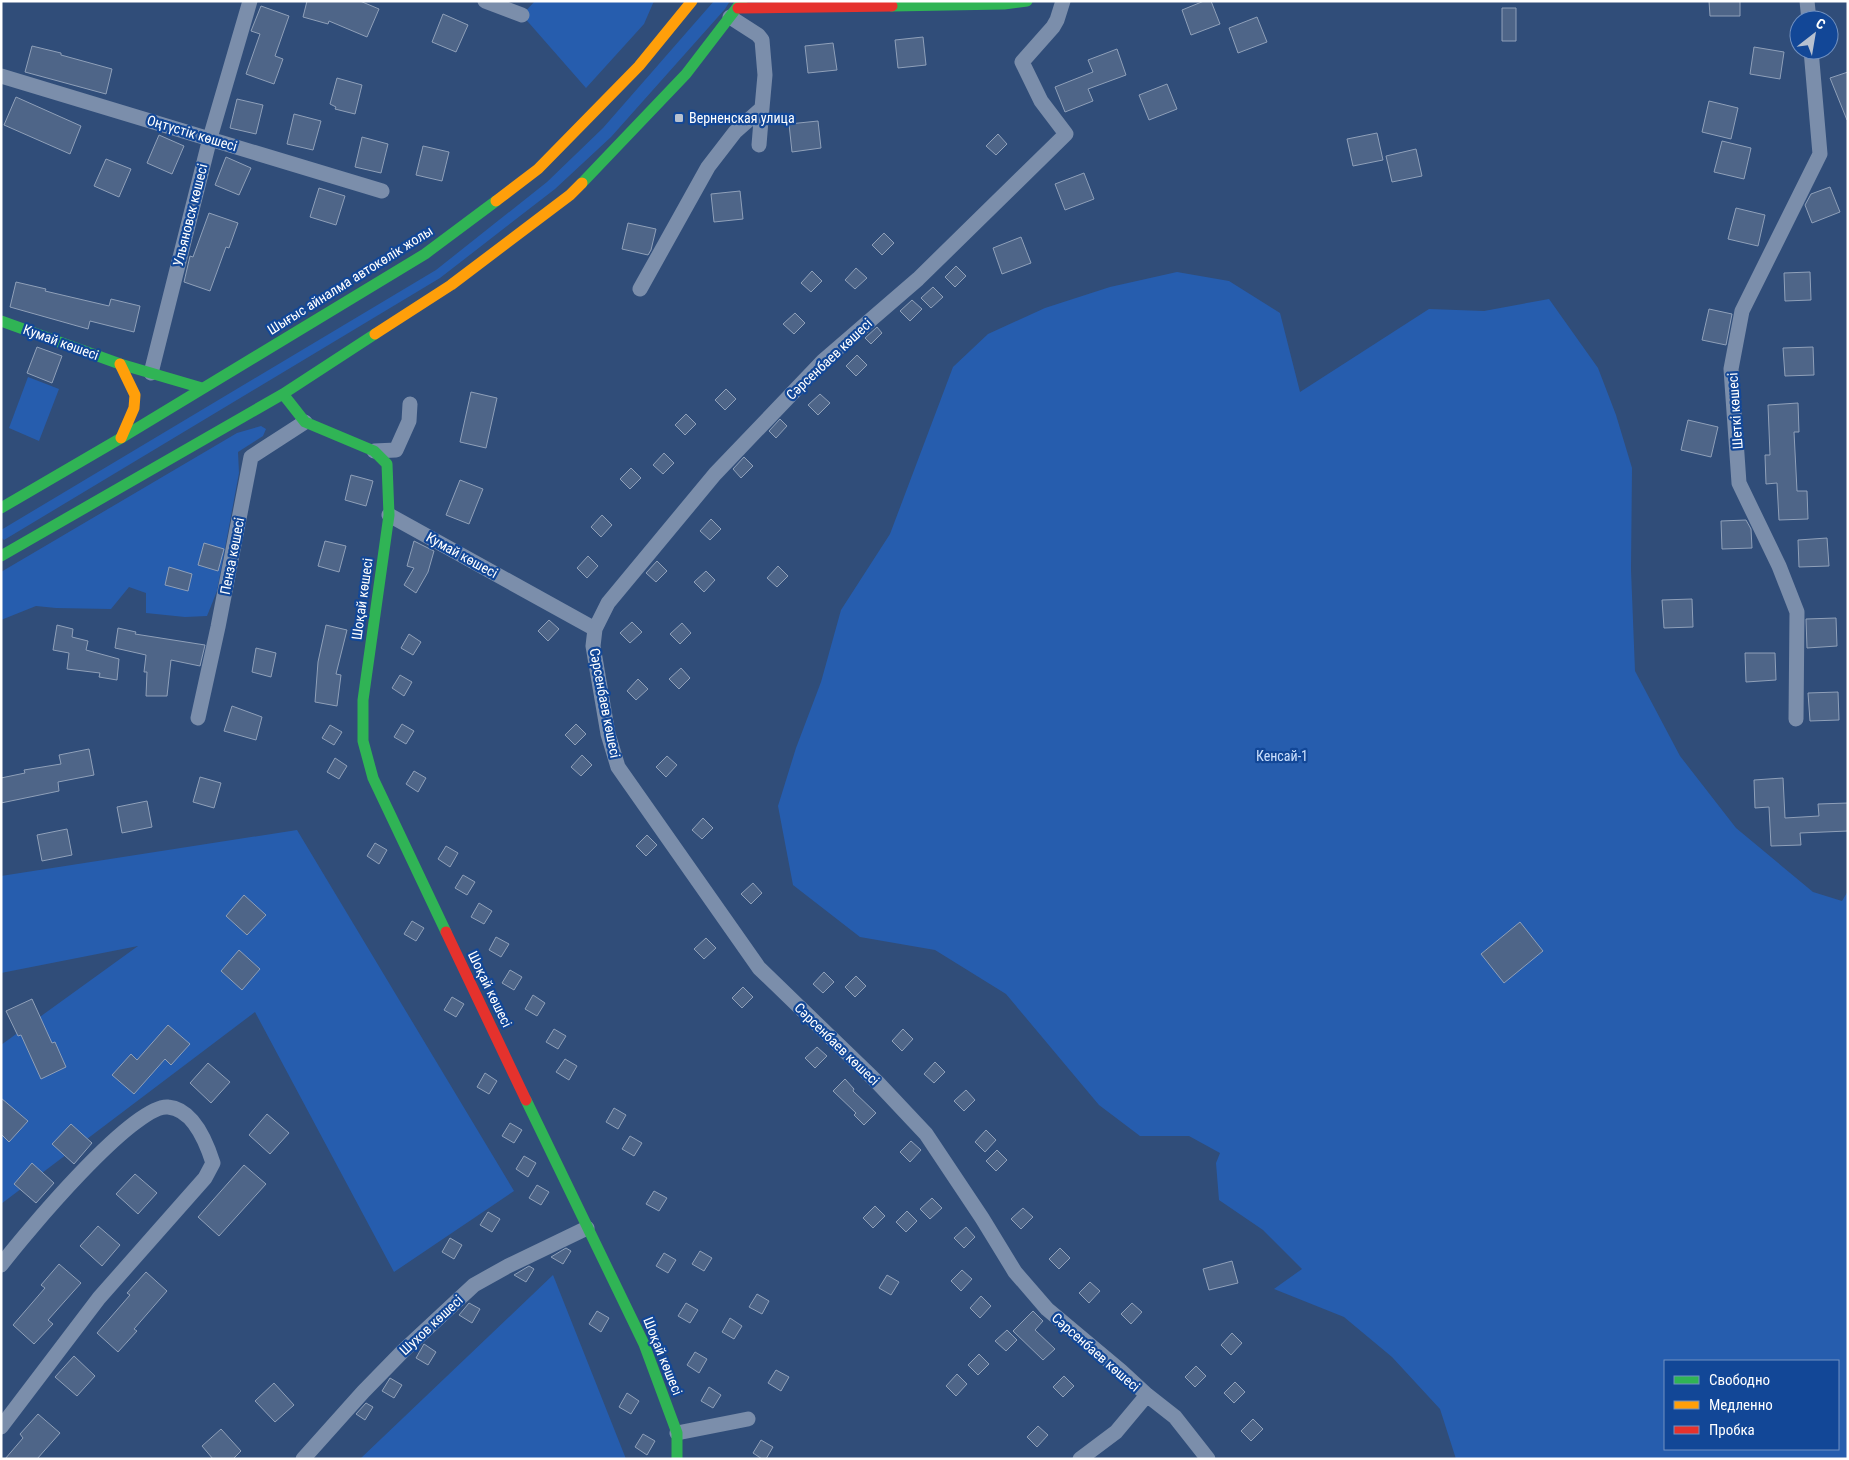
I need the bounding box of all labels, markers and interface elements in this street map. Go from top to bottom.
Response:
north arrow [1789,10,1839,60]
text: С [1813,15,1828,33]
place label: Верненская улица [689,110,795,126]
street label: Оңтүстік көшесі [145,112,239,154]
marker: Верненская улица [673,112,685,124]
street label: Ульяновск көшесі [170,162,210,268]
street label: Шығыс айналма автокөлік жолы [264,222,436,338]
street label: Сәрсенбаев көшесі [783,315,875,403]
street label: Кумай көшесі [21,321,101,363]
street label: Шеткі көшесі [1724,372,1746,450]
street label: Пенза көшесі [217,516,247,596]
street label: Кумай көшесі [423,529,501,581]
street label: Шоқай көшесі [348,557,376,641]
street label: Сәрсенбаев көшесі [587,647,623,759]
park label: Кенсай-1 [1256,748,1308,764]
street label: Шоқай көшесі [465,948,515,1030]
street label: Сәрсенбаев көшесі [791,1000,883,1088]
street label: Шухов көшесі [396,1292,466,1358]
street label: Сәрсенбаев көшесі [1049,1309,1143,1395]
street label: Шоқай көшесі [640,1315,686,1397]
legend [1664,1360,1839,1450]
text: Свободно [1709,1371,1770,1389]
text: Медленно [1709,1396,1773,1414]
text: Пробка [1709,1421,1755,1439]

